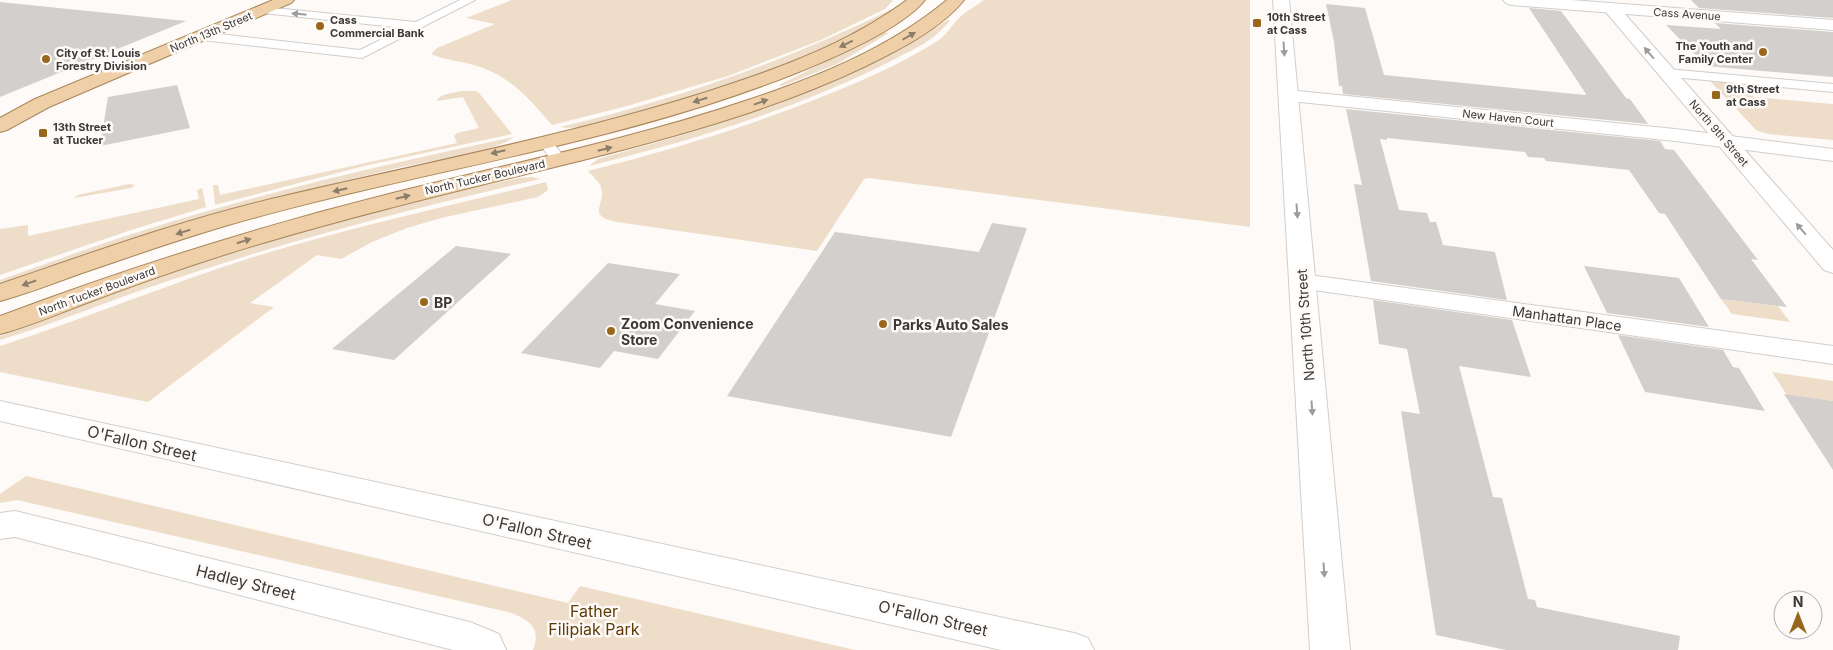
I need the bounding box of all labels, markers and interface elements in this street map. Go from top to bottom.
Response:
street label: Cass Avenue [1653,5,1721,23]
street label: North 13th Street [168,8,255,56]
one-way arrow [291,10,307,18]
place label: 10th Street at Cass [1267,10,1325,37]
place label: Cass Commercial Bank [330,13,425,40]
marker: 10th Street at Cass [1251,17,1263,29]
marker: Cass Commercial Bank [314,20,326,32]
one-way arrow [902,31,915,40]
place label: The Youth and Family Center [1676,39,1754,66]
one-way arrow [839,40,853,48]
one-way arrow [1281,41,1289,57]
place label: City of St. Louis Forestry Division [56,46,147,73]
one-way arrow [1644,46,1655,59]
marker: The Youth and Family Center [1757,46,1769,58]
marker: City of St. Louis Forestry Division [40,53,52,65]
place label: 9th Street at Cass [1726,82,1779,109]
marker: 9th Street at Cass [1710,89,1722,101]
one-way arrow [693,97,708,104]
street label: North 9th Street [1686,97,1752,169]
one-way arrow [754,98,769,106]
street label: New Haven Court [1462,106,1555,130]
place label: 13th Street at Tucker [53,120,111,147]
marker: 13th Street at Tucker [37,127,49,139]
one-way arrow [598,145,613,153]
one-way arrow [490,148,505,156]
street label: North Tucker Boulevard [423,156,547,198]
one-way arrow [332,186,347,194]
one-way arrow [396,193,411,201]
one-way arrow [1293,203,1301,219]
one-way arrow [1795,223,1807,235]
one-way arrow [175,228,190,236]
one-way arrow [237,237,252,245]
street label: North Tucker Boulevard [37,263,157,319]
street label: North 10th Street [1293,268,1317,382]
one-way arrow [21,280,36,287]
place label: BP [434,294,452,311]
marker: BP [418,296,430,308]
street label: Manhattan Place [1511,302,1623,334]
place label: Zoom Convenience Store [621,315,754,348]
place label: Parks Auto Sales [893,316,1009,333]
marker: Parks Auto Sales [877,318,889,330]
marker: Zoom Convenience Store [605,325,617,337]
one-way arrow [1308,400,1316,416]
street label: O'Fallon Street [85,421,199,465]
street label: O'Fallon Street [480,509,594,553]
street label: Hadley Street [194,560,298,604]
one-way arrow [1320,562,1328,578]
north arrow [1773,590,1823,640]
text: N [1793,593,1803,610]
street label: O'Fallon Street [876,596,990,640]
park label: Father Filipiak Park [548,601,640,639]

